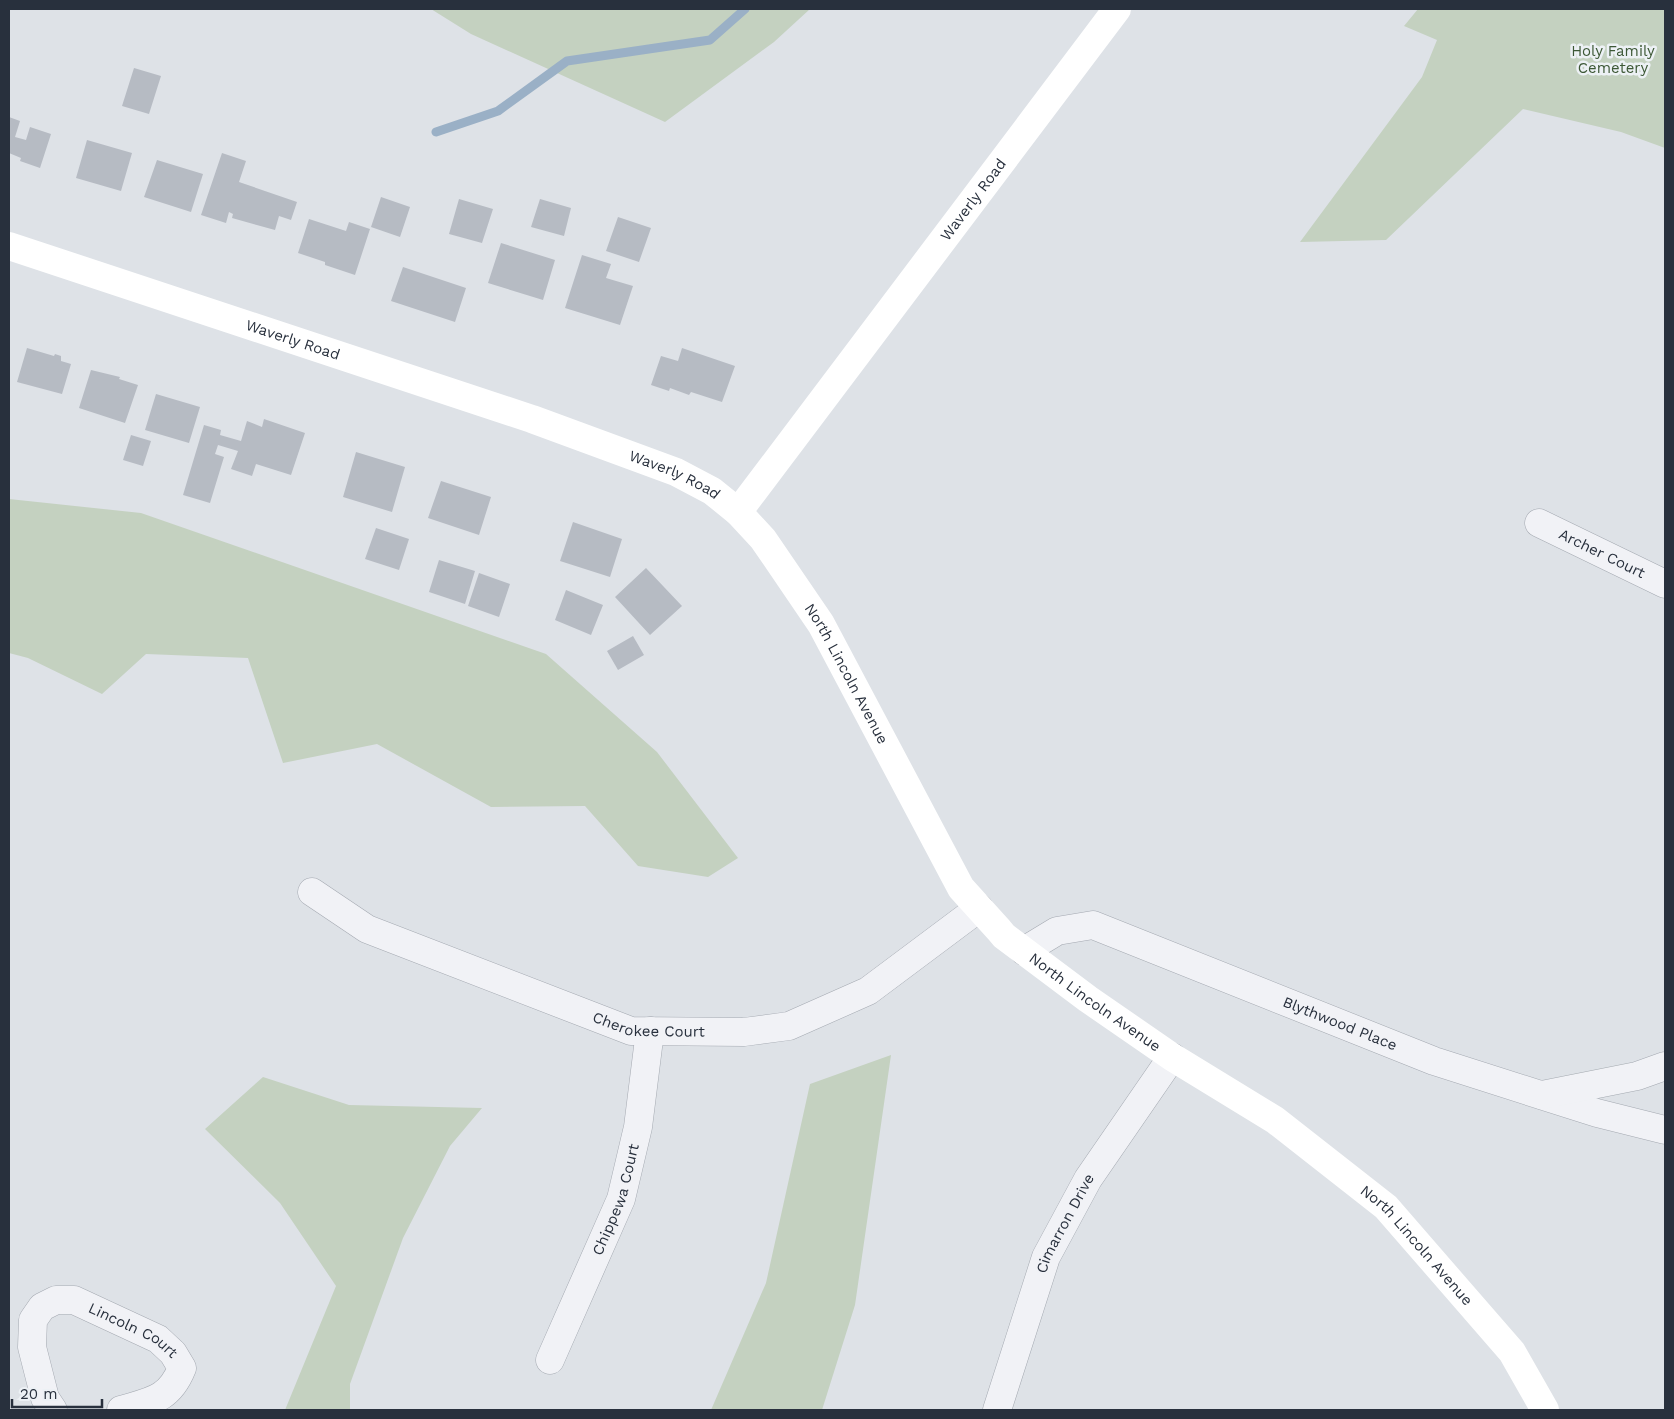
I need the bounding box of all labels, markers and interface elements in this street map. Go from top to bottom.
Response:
park label: Holy Family Cemetery [1571,42,1655,77]
street label: Waverly Road [937,155,1010,244]
street label: Waverly Road [244,316,342,364]
street label: Waverly Road [627,447,724,503]
street label: Archer Court [1556,525,1649,582]
street label: North Lincoln Avenue [801,600,892,747]
street label: North Lincoln Avenue [1026,949,1164,1055]
street label: Blythwood Place [1280,993,1400,1054]
street label: Cherokee Court [590,1008,706,1041]
street label: Chippewa Court [588,1141,643,1258]
street label: Cimarron Drive [1032,1170,1098,1276]
street label: North Lincoln Avenue [1357,1181,1476,1309]
street label: Lincoln Court [85,1299,182,1362]
scale bar [12,1376,102,1408]
text: 20 m [20,1385,58,1403]

